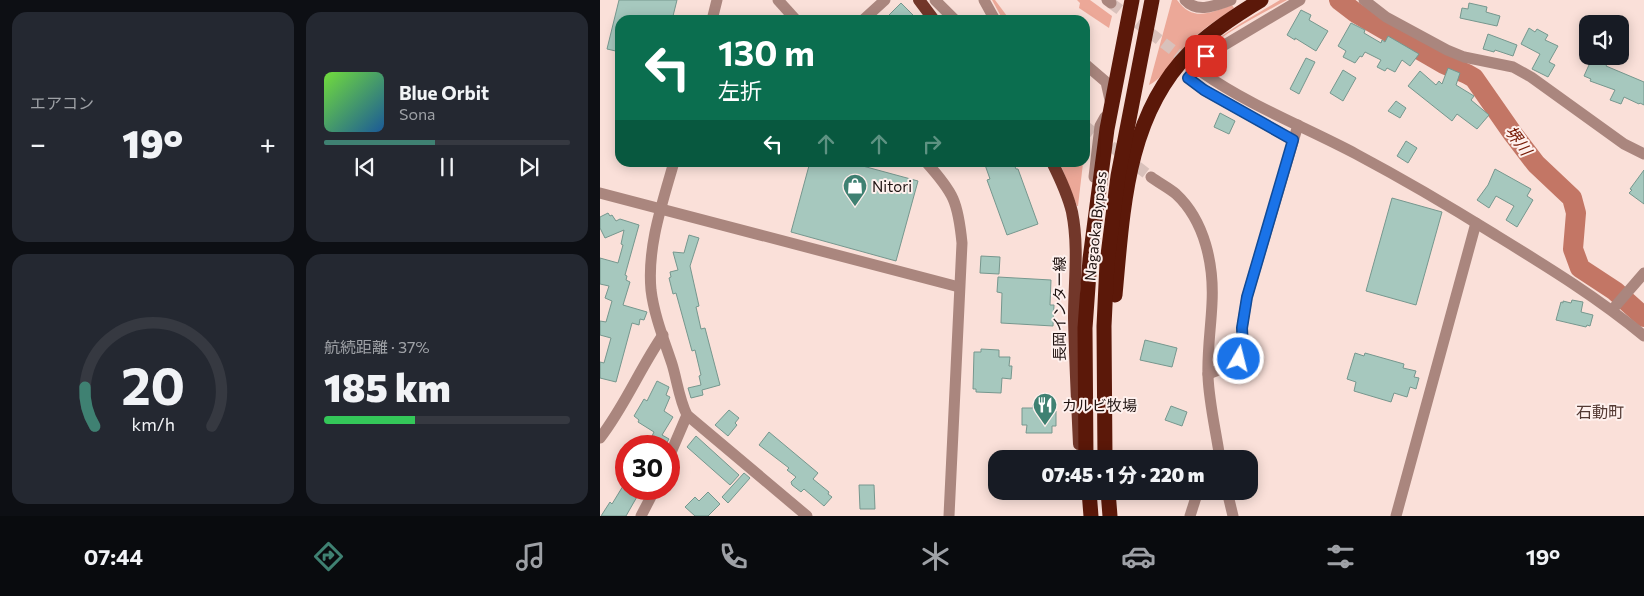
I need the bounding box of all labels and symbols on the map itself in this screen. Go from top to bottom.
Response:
pin [1185,35,1227,77]
water label: 堺川 [1502,121,1537,160]
street label: Nagaoka Bypass [1080,170,1110,282]
shop icon: Nitori [842,173,868,207]
place label: Nitori [872,177,912,195]
street label: 長岡インター線 [1050,256,1068,362]
position arrow [1212,332,1264,384]
restaurant icon: カルビ牧場 [1032,392,1058,426]
place label: カルビ牧場 [1062,396,1137,414]
district label: 石動町 [1576,402,1624,421]
speed limit sign: 30 [615,435,680,500]

